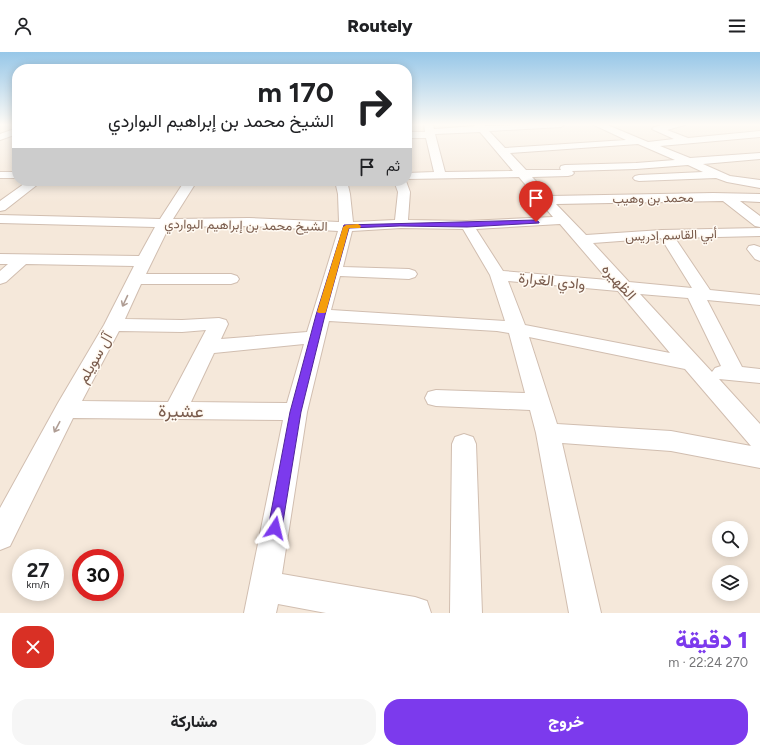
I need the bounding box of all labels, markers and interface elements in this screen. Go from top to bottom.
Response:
icon: person [12,15,34,37]
text: Routely [347,15,413,37]
icon: menu [726,15,748,37]
text: 170 m [257,75,334,109]
icon: right [348,80,400,132]
text: الشيخ محمد بن إبراهيم البواردي [108,110,334,132]
icon: arrive [356,156,378,178]
text: ثم [386,157,400,175]
pin [519,181,553,222]
icon: arrive [525,187,547,209]
street label: محمد بن وهيب [612,190,694,207]
street label: الشيخ محمد بن إبراهيم البواردي [164,216,328,237]
street label: أبي القاسم إدريس [625,226,717,247]
street label: الظهيره [598,260,640,304]
street label: وادي الغرارة [517,269,586,297]
one-way arrow [121,294,128,306]
street label: آل سويلم [74,328,118,387]
street label: عشيرة [158,400,204,422]
one-way arrow [53,421,60,433]
position arrow [254,507,296,549]
map controls [712,521,748,601]
button: search [712,521,748,557]
speed limit sign: 30 [72,549,124,601]
text: 27 [27,558,49,582]
button: layers [712,565,748,601]
text: km/h [27,578,49,591]
text: 1 دقيقة [675,625,748,654]
button: close [12,626,54,668]
text: 270 m · 22:24 [668,655,748,670]
button: مشاركة [12,699,376,745]
button: خروج [384,699,748,745]

